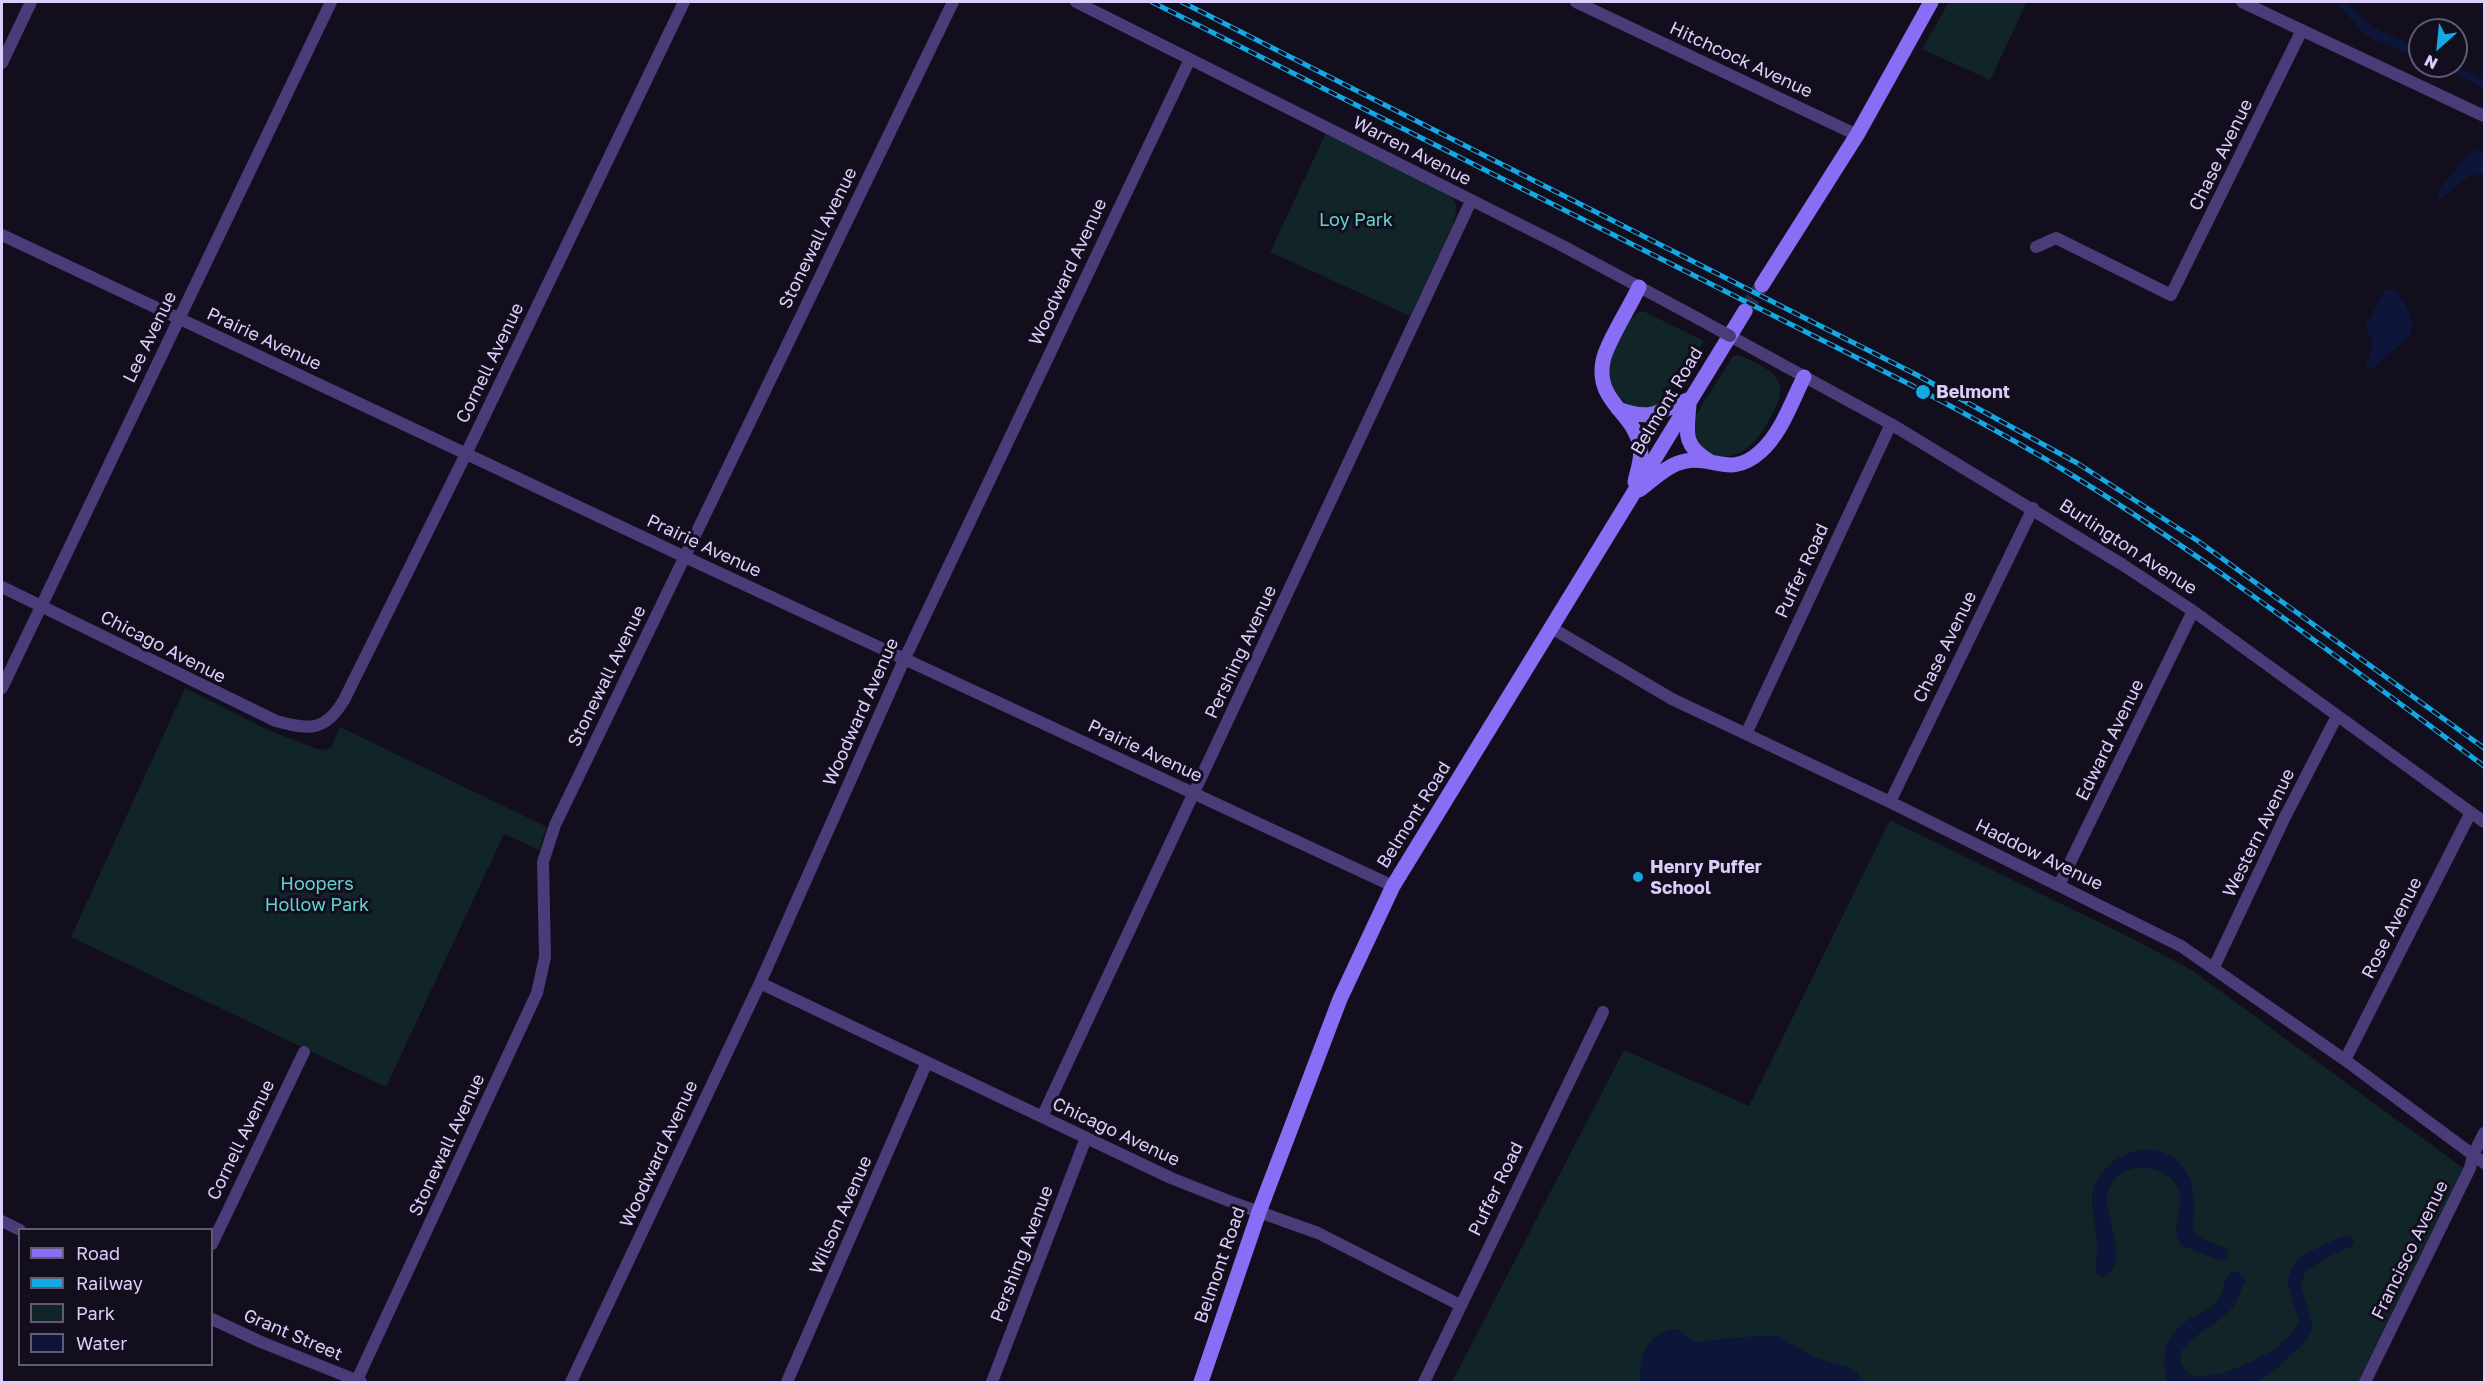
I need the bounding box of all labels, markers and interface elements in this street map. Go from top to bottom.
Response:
street label: Hitchcock Avenue [1666,17,1816,103]
north arrow [2408,18,2468,78]
text: N [2421,51,2441,74]
street label: Chase Avenue [2185,96,2257,214]
street label: Warren Avenue [1349,112,1475,190]
street label: Stonewall Avenue [774,164,862,312]
street label: Woodward Avenue [1024,195,1112,349]
park label: Loy Park [1319,209,1393,231]
street label: Lee Avenue [119,288,181,386]
street label: Cornell Avenue [452,299,528,427]
street label: Prairie Avenue [203,303,325,375]
street label: Belmont Road [1626,343,1708,459]
place label: Belmont [1936,381,2010,403]
marker: Belmont [1914,383,1932,401]
street label: Burlington Avenue [2055,494,2201,600]
street label: Prairie Avenue [643,510,765,582]
street label: Puffer Road [1771,520,1833,622]
street label: Pershing Avenue [1201,582,1281,722]
street label: Chase Avenue [1909,588,1981,706]
street label: Stonewall Avenue [563,602,651,750]
street label: Chicago Avenue [97,606,229,688]
street label: Woodward Avenue [819,635,903,789]
street label: Edward Avenue [2071,676,2149,804]
street label: Prairie Avenue [1084,715,1206,787]
street label: Belmont Road [1373,758,1455,872]
street label: Western Avenue [2219,765,2299,901]
street label: Haddow Avenue [1972,815,2106,895]
place label: Henry Puffer School [1650,856,1762,898]
marker: Henry Puffer School [1631,870,1645,884]
park label: Hoopers Hollow Park [265,873,369,916]
street label: Rose Avenue [2357,874,2427,982]
street label: Stonewall Avenue [405,1070,489,1220]
street label: Cornell Avenue [203,1076,279,1204]
street label: Woodward Avenue [615,1077,703,1231]
street label: Chicago Avenue [1049,1093,1183,1171]
street label: Puffer Road [1464,1138,1528,1240]
street label: Wilson Avenue [805,1152,877,1278]
street label: Francisco Avenue [2367,1177,2453,1323]
street label: Pershing Avenue [986,1183,1058,1325]
street label: Belmont Road [1190,1204,1250,1326]
legend [18,1228,213,1366]
text: Road [76,1242,120,1264]
text: Railway [76,1272,143,1294]
text: Park [76,1302,115,1324]
street label: Grant Street [240,1304,346,1366]
text: Water [76,1332,127,1354]

